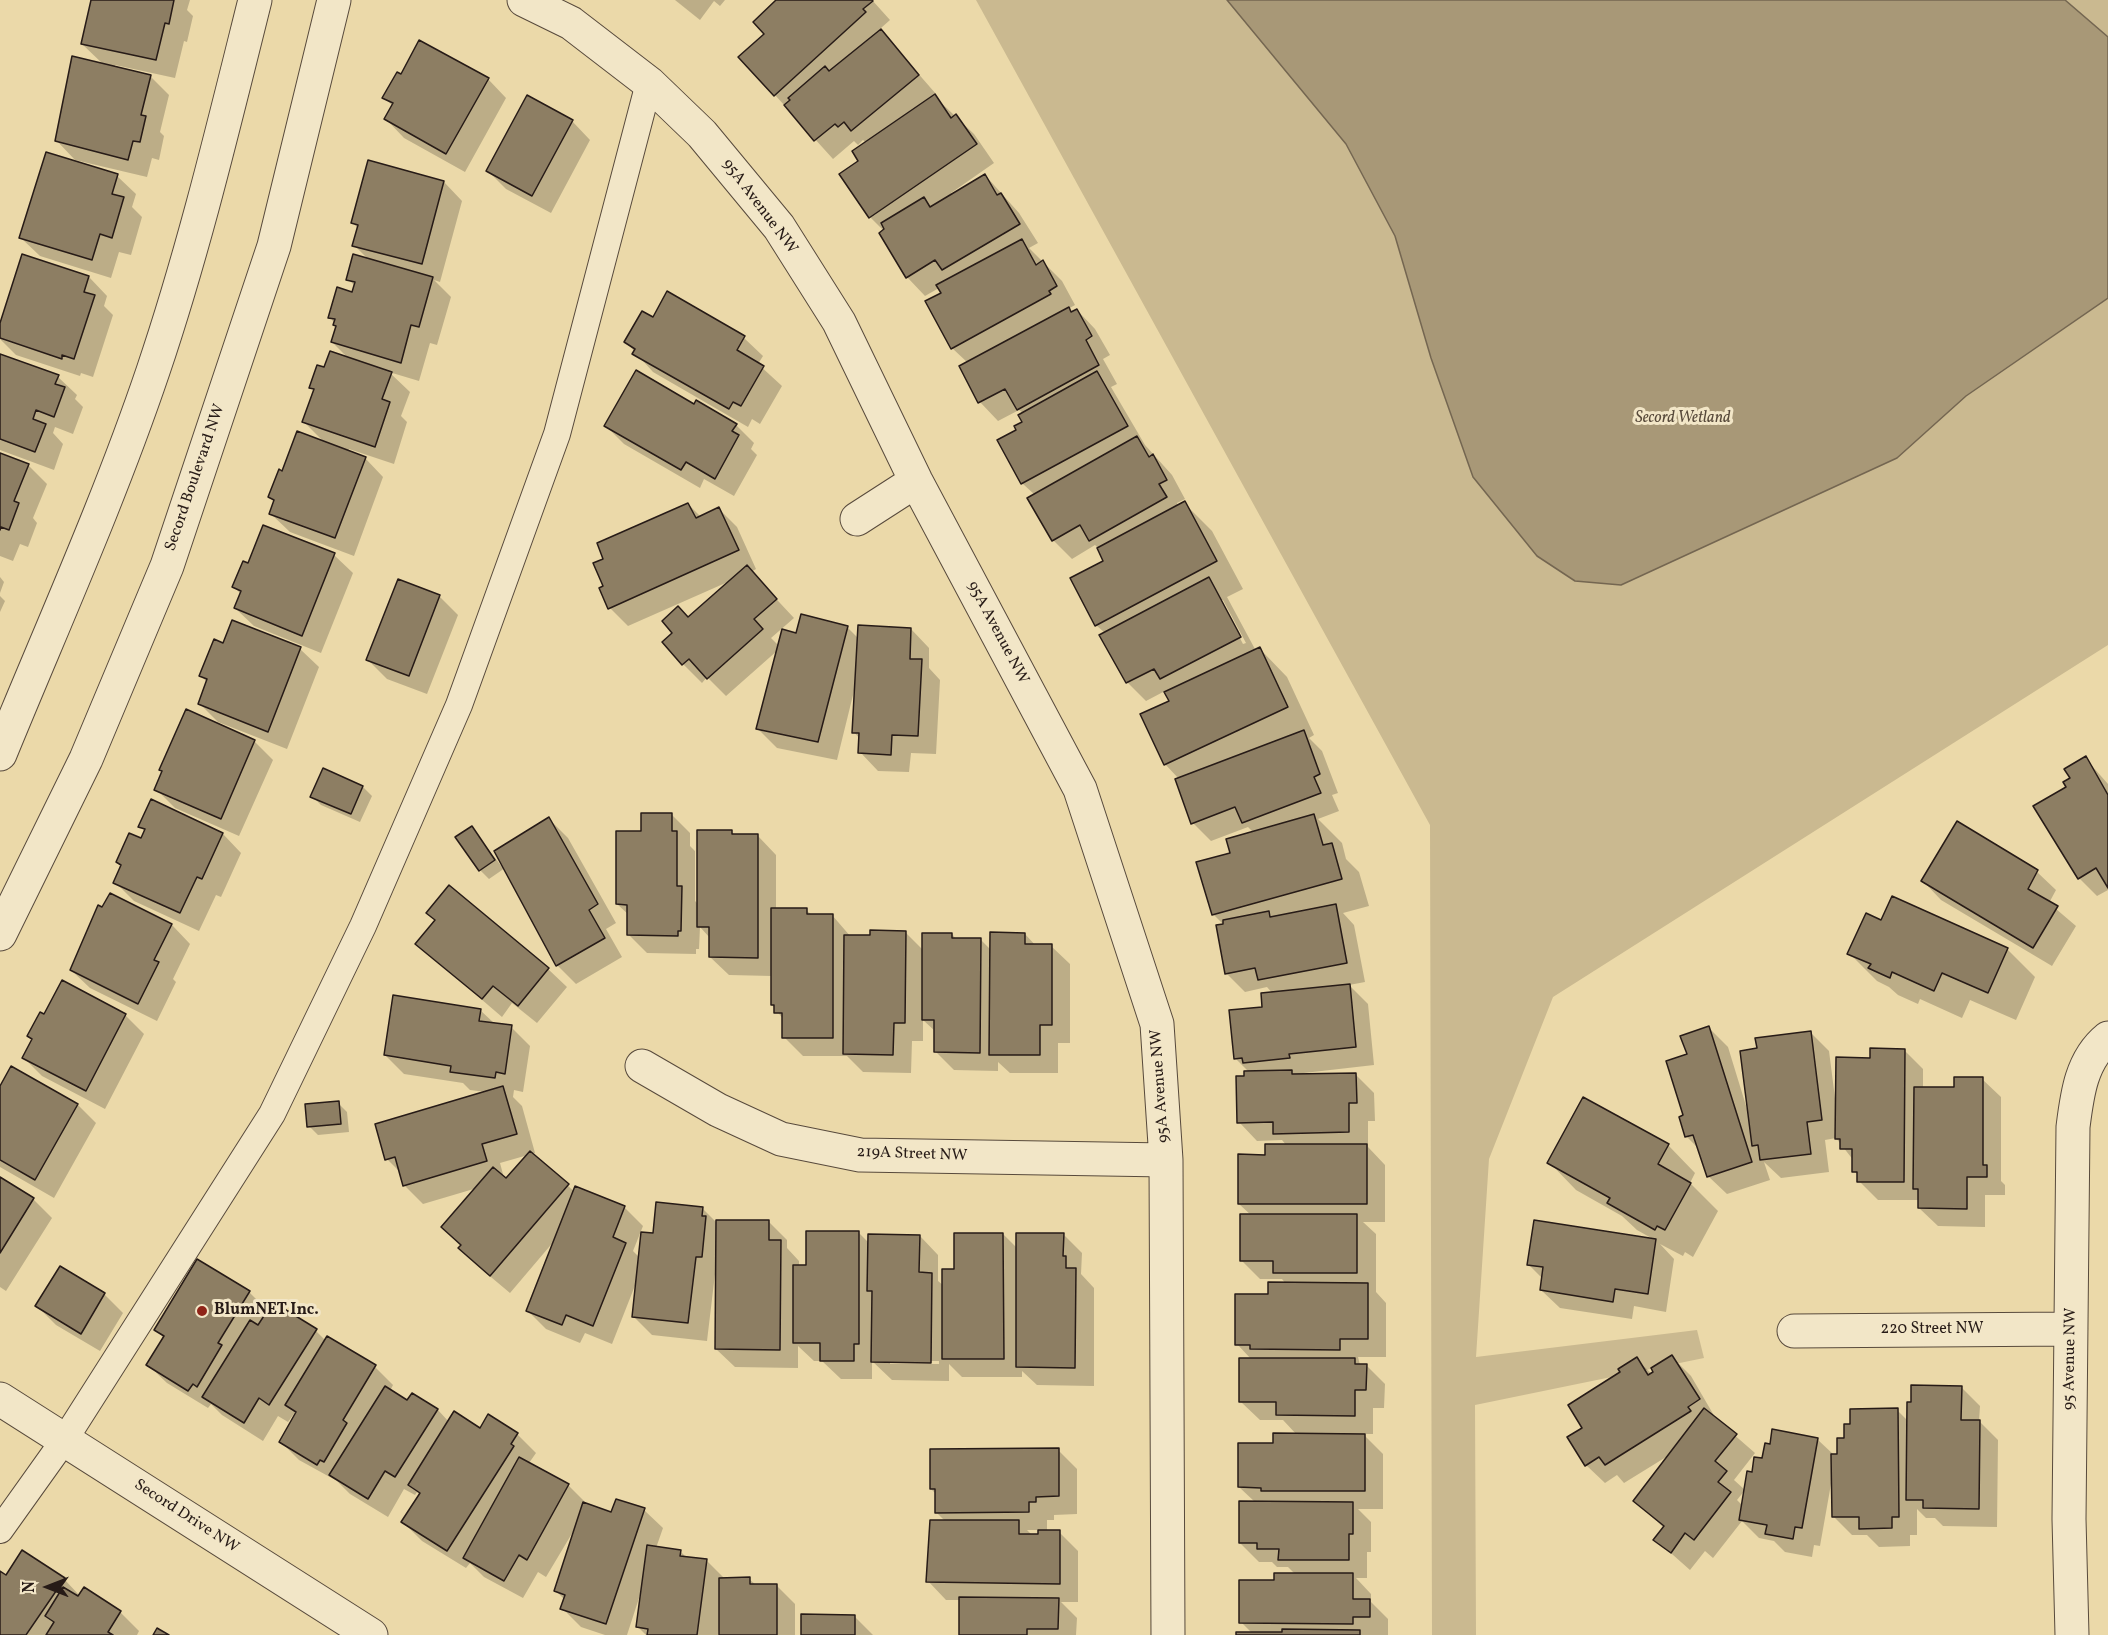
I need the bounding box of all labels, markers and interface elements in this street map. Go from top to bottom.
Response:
street label: 95A Avenue NW [717,156,801,258]
street label: Secord Boulevard NW [162,402,230,554]
park label: Secord Wetland [1635,409,1731,429]
street label: 95A Avenue NW [962,578,1032,688]
street label: 95A Avenue NW [1147,1029,1175,1143]
street label: 219A Street NW [856,1143,968,1167]
place label: BlumNET Inc. [214,1301,319,1321]
marker: BlumNET Inc. [195,1304,209,1318]
street label: 95 Avenue NW [2061,1308,2081,1410]
street label: 220 Street NW [1881,1320,1983,1340]
street label: Secord Drive NW [130,1476,242,1558]
north arrow [18,1557,78,1617]
text: N [19,1581,41,1593]

